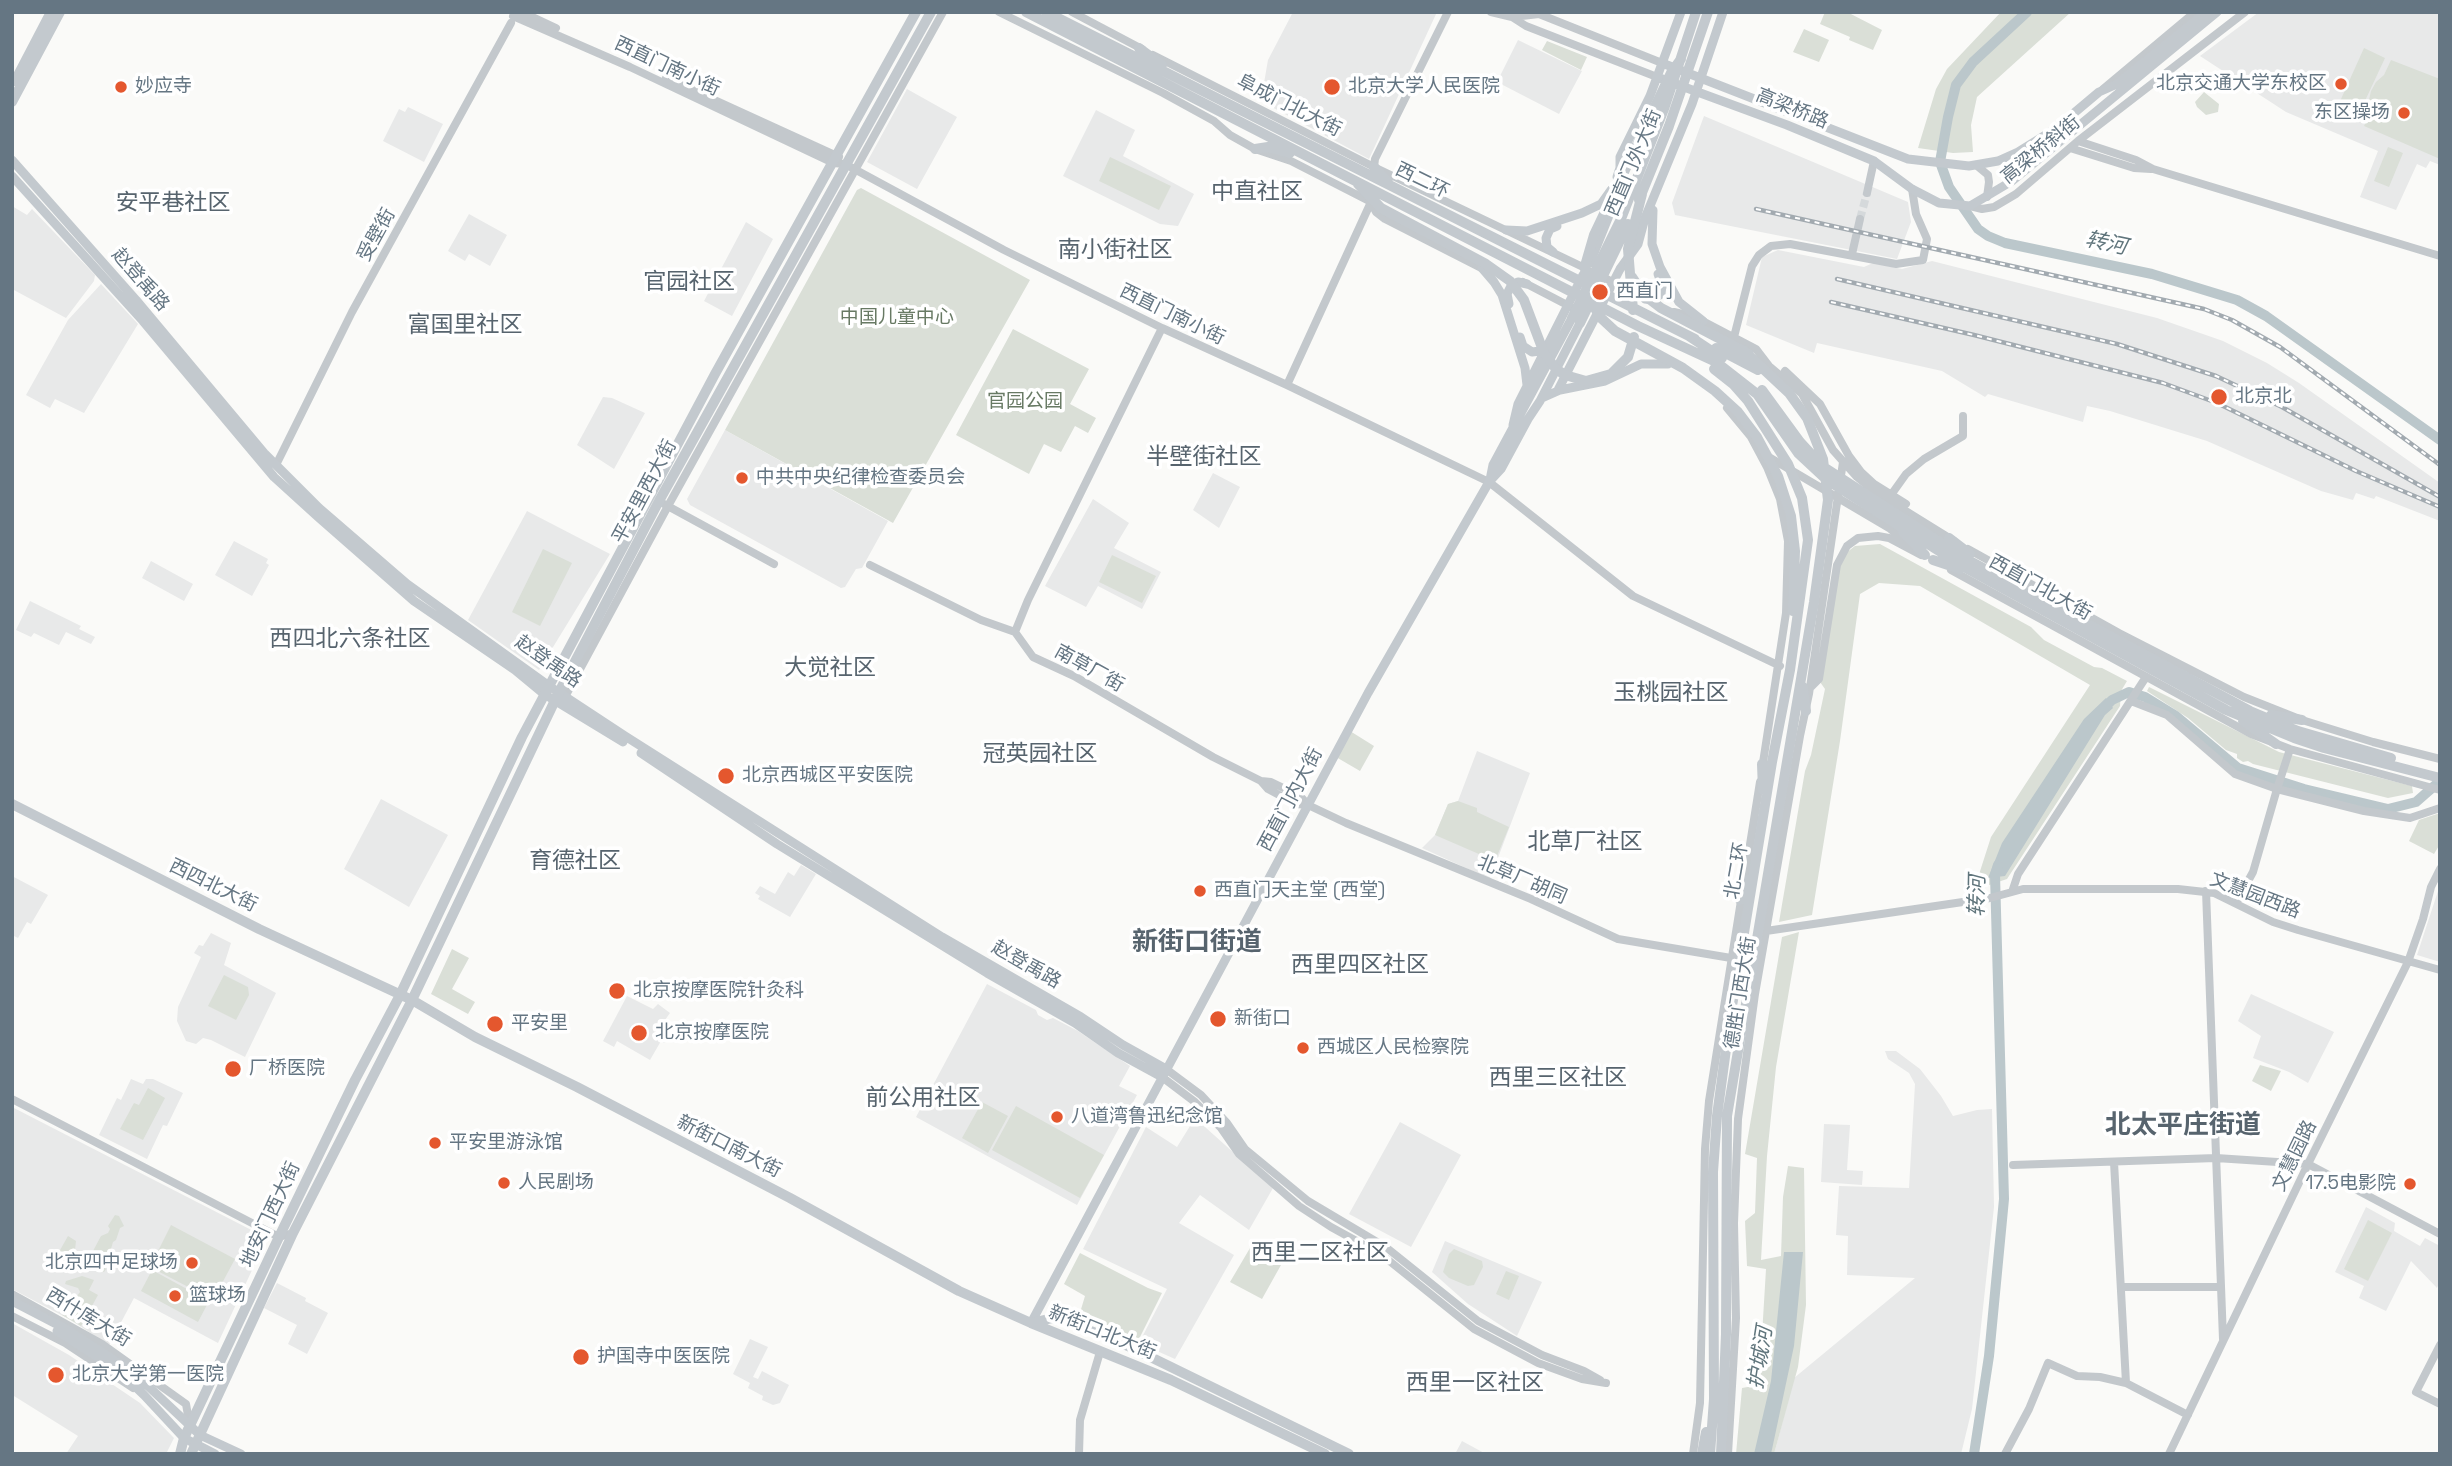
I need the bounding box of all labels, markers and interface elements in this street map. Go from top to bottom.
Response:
street label: 西直门南小街 [611,33,723,101]
street label: 阜成门北大街 [1233,70,1345,142]
place label: 北京交通大学东校区 [2156,73,2327,95]
place label: 妙应寺 [135,76,192,98]
place label: 北京大学人民医院 [1348,76,1500,98]
marker: 北京交通大学东校区 [2333,76,2349,92]
marker: 北京大学人民医院 [1322,77,1342,97]
marker: 妙应寺 [113,79,129,95]
street label: 高梁桥路 [1752,84,1832,134]
place label: 东区操场 [2314,102,2390,124]
marker: 东区操场 [2396,105,2412,121]
street label: 西直门外大街 [1601,106,1667,220]
street label: 高梁桥斜街 [1997,111,2085,189]
street label: 西二环 [1391,158,1453,204]
district label: 中直社区 [1211,179,1303,207]
district label: 安平巷社区 [116,190,230,218]
street label: 受壁街 [353,205,401,265]
water label: 转河 [2083,227,2129,261]
district label: 南小街社区 [1058,237,1172,265]
street label: 赵登禹路 [106,244,174,316]
district label: 官园社区 [643,269,735,297]
street label: 西直门南小街 [1116,280,1228,350]
place label: 西直门 [1616,281,1673,303]
marker: 西直门 [1590,282,1610,302]
park label: 中国儿童中心 [840,307,954,329]
district label: 富国里社区 [408,312,522,340]
place label: 北京北 [2235,386,2292,408]
marker: 北京北 [2209,387,2229,407]
park label: 官园公园 [987,391,1063,413]
street label: 平安里西大街 [608,436,682,548]
district label: 半壁街社区 [1147,444,1261,472]
place label: 中共中央纪律检查委员会 [756,467,965,489]
marker: 中共中央纪律检查委员会 [734,470,750,486]
street label: 西直门北大街 [1985,550,2095,626]
district label: 西四北六条社区 [270,626,430,654]
street label: 赵登禹路 [510,631,586,693]
street label: 南草厂街 [1050,641,1128,697]
district label: 大觉社区 [784,655,876,683]
district label: 玉桃园社区 [1614,680,1728,708]
district label: 冠英园社区 [983,741,1097,769]
street label: 西直门内大街 [1254,744,1328,856]
place label: 北京西城区平安医院 [742,765,913,787]
marker: 北京西城区平安医院 [716,766,736,786]
district label: 北草厂社区 [1528,829,1642,857]
street label: 北二环 [1721,841,1753,901]
district label: 育德社区 [529,848,621,876]
street label: 北草厂胡同 [1474,851,1570,909]
street label: 西四北大街 [165,855,261,917]
street label: 文慧园西路 [2207,868,2303,924]
water label: 转河 [1965,875,1991,917]
place label: 西直门天主堂 (西堂) [1214,880,1385,902]
marker: 西直门天主堂 (西堂) [1192,883,1208,899]
district label: 新街口街道 [1132,927,1262,959]
street label: 德胜门西大街 [1721,935,1761,1051]
street label: 赵登禹路 [987,936,1065,994]
district label: 西里四区社区 [1291,952,1429,980]
place label: 北京按摩医院针灸科 [633,980,804,1002]
marker: 北京按摩医院针灸科 [607,981,627,1001]
place label: 新街口 [1234,1008,1291,1030]
marker: 新街口 [1208,1009,1228,1029]
place label: 平安里 [511,1013,568,1035]
marker: 平安里 [485,1014,505,1034]
place label: 北京按摩医院 [655,1022,769,1044]
marker: 北京按摩医院 [629,1023,649,1043]
place label: 西城区人民检察院 [1317,1037,1469,1059]
marker: 西城区人民检察院 [1295,1040,1311,1056]
place label: 厂桥医院 [249,1058,325,1080]
marker: 厂桥医院 [223,1059,243,1079]
district label: 西里三区社区 [1489,1065,1627,1093]
district label: 前公用社区 [866,1085,980,1113]
place label: 八道湾鲁迅纪念馆 [1071,1106,1223,1128]
marker: 八道湾鲁迅纪念馆 [1049,1109,1065,1125]
district label: 北太平庄街道 [2105,1110,2261,1142]
street label: 新街口南大街 [673,1111,785,1183]
street label: 文慧园路 [2268,1117,2322,1195]
place label: 平安里游泳馆 [449,1132,563,1154]
marker: 平安里游泳馆 [427,1135,443,1151]
street label: 地安门西大街 [237,1159,305,1271]
place label: 人民剧场 [518,1172,594,1194]
place label: 17.5电影院 [2305,1173,2396,1195]
marker: 人民剧场 [496,1175,512,1191]
marker: 17.5电影院 [2402,1176,2418,1192]
district label: 西里二区社区 [1251,1240,1389,1268]
place label: 北京四中足球场 [45,1252,178,1274]
marker: 北京四中足球场 [184,1255,200,1271]
street label: 西什库大街 [41,1284,135,1352]
place label: 篮球场 [189,1285,246,1307]
marker: 篮球场 [167,1288,183,1304]
street label: 新街口北大街 [1045,1301,1159,1365]
water label: 护城河 [1744,1325,1778,1391]
place label: 护国寺中医医院 [597,1346,730,1368]
marker: 护国寺中医医院 [571,1347,591,1367]
place label: 北京大学第一医院 [72,1364,224,1386]
marker: 北京大学第一医院 [46,1365,66,1385]
district label: 西里一区社区 [1406,1370,1544,1398]

